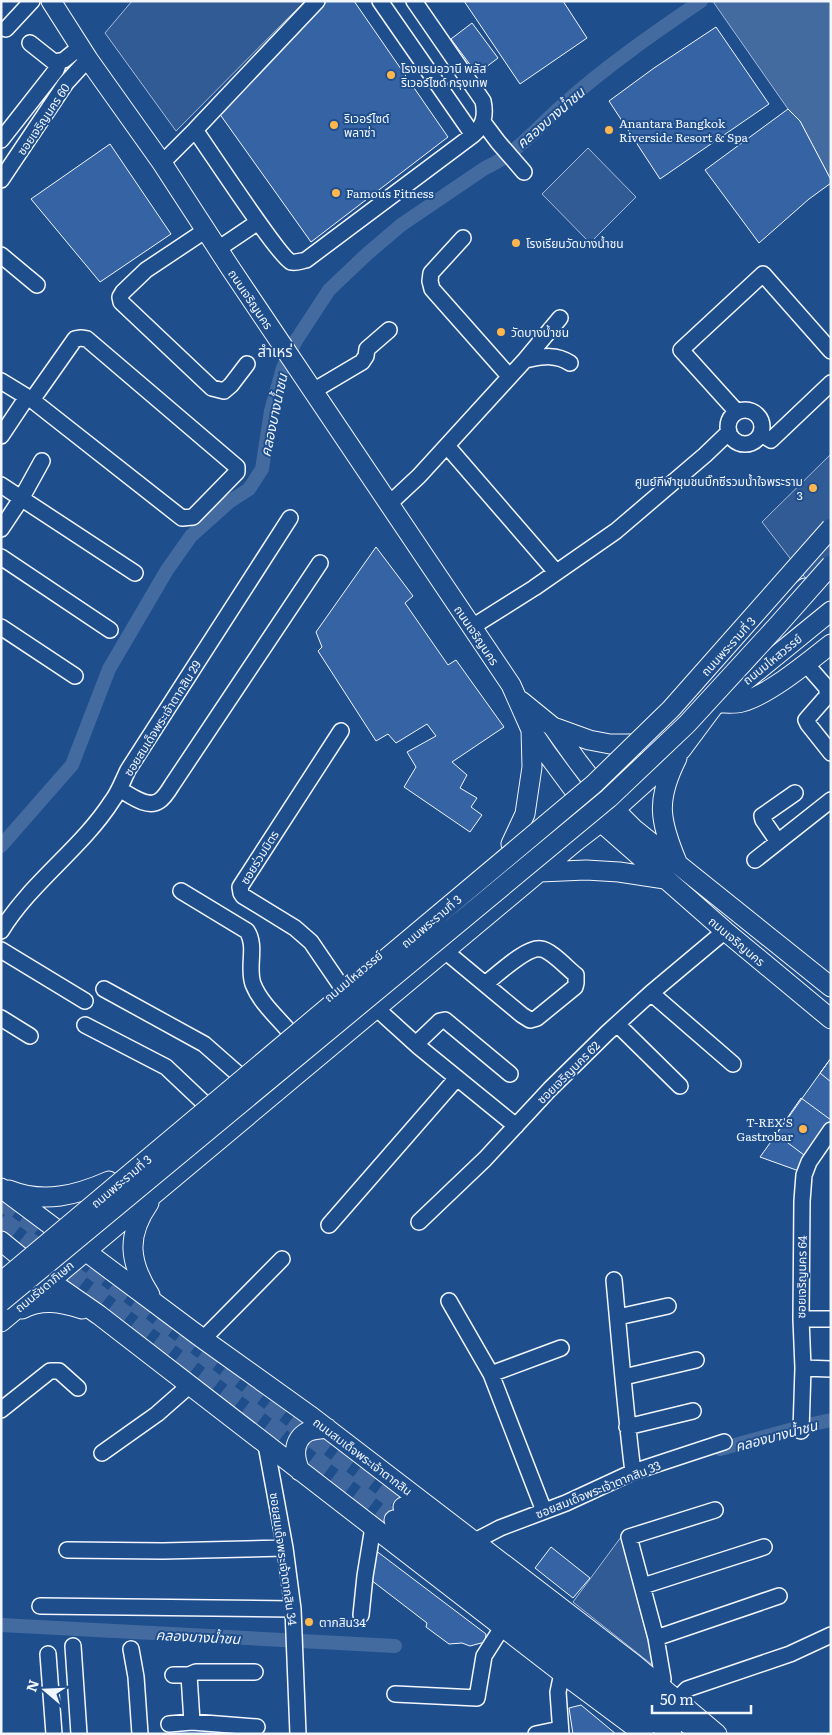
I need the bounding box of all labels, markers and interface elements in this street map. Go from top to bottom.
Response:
place label: โรงแรมอวานี พลัส ริเวอร์ไซด์ กรุงเทพ [400,59,488,91]
marker: โรงแรมอวานี พลัส ริเวอร์ไซด์ กรุงเทพ [385,69,397,81]
street label: ซอยเจริญนคร 60 [12,79,74,159]
water label: คลองบางน้ำชน [512,81,589,152]
place label: ริเวอร์ไซด์ พลาซ่า [343,109,390,141]
place label: Anantara Bangkok Riverside Resort & Spa [619,114,749,146]
marker: ริเวอร์ไซด์ พลาซ่า [328,119,340,131]
marker: Anantara Bangkok Riverside Resort & Spa [603,124,615,136]
place label: Famous Fitness [346,184,434,202]
marker: Famous Fitness [330,187,342,199]
place label: โรงเรียนวัดบางน้ำชน [526,234,624,252]
marker: โรงเรียนวัดบางน้ำชน [510,237,522,249]
street label: ถนนเจริญนคร [224,265,278,333]
place label: วัดบางน้ำชน [511,323,569,341]
marker: วัดบางน้ำชน [495,326,507,338]
district label: สำเหร่ [257,339,293,362]
water label: คลองบางน้ำชน [254,370,292,458]
place label: ศูนย์กีฬาชุมชนบิ๊กซีรวมน้ำใจพระราม 3 [635,472,803,504]
marker: ศูนย์กีฬาชุมชนบิ๊กซีรวมน้ำใจพระราม 3 [807,482,819,494]
street label: ถนนเจริญนคร [450,601,504,669]
street label: ถนนพระรามที่ 3 [696,612,760,680]
street label: ถนนมไหสวรรย์ [739,629,806,689]
street label: ซอยสมเด็จพระเจ้าตากสิน 29 [119,657,205,779]
street label: ซอยร่วมมิตร [235,826,283,888]
street label: ถนนพระรามที่ 3 [397,890,465,952]
street label: ถนนเจริญนคร [705,912,769,970]
street label: ถนนมไหสวรรย์ [320,946,386,1006]
street label: ซอยเจริญนคร 62 [532,1036,604,1108]
place label: T-REX'S Gastrobar [736,1113,793,1145]
marker: T-REX'S Gastrobar [797,1123,809,1135]
street label: ถนนพระรามที่ 3 [87,1150,155,1212]
street label: ซอยเจริญนคร 64 [791,1235,811,1319]
street label: ถนนรัชดาภิเษก [11,1256,77,1316]
street label: ถนนสมเด็จพระเจ้าตากสิน [310,1413,416,1499]
water label: คลองบางน้ำชน [733,1414,821,1456]
street label: ซอยสมเด็จพระเจ้าตากสิน 33 [533,1456,663,1522]
street label: ซอยสมเด็จพระเจ้าตากสิน 34 [266,1491,302,1627]
place label: ตากสิน34 [319,1613,366,1631]
marker: ตากสิน34 [303,1616,315,1628]
water label: คลองบางน้ำชน [155,1624,242,1648]
north arrow [20,1665,70,1715]
text: N [20,1676,43,1694]
scale bar [652,1682,751,1714]
text: 50 m [660,1687,694,1710]

